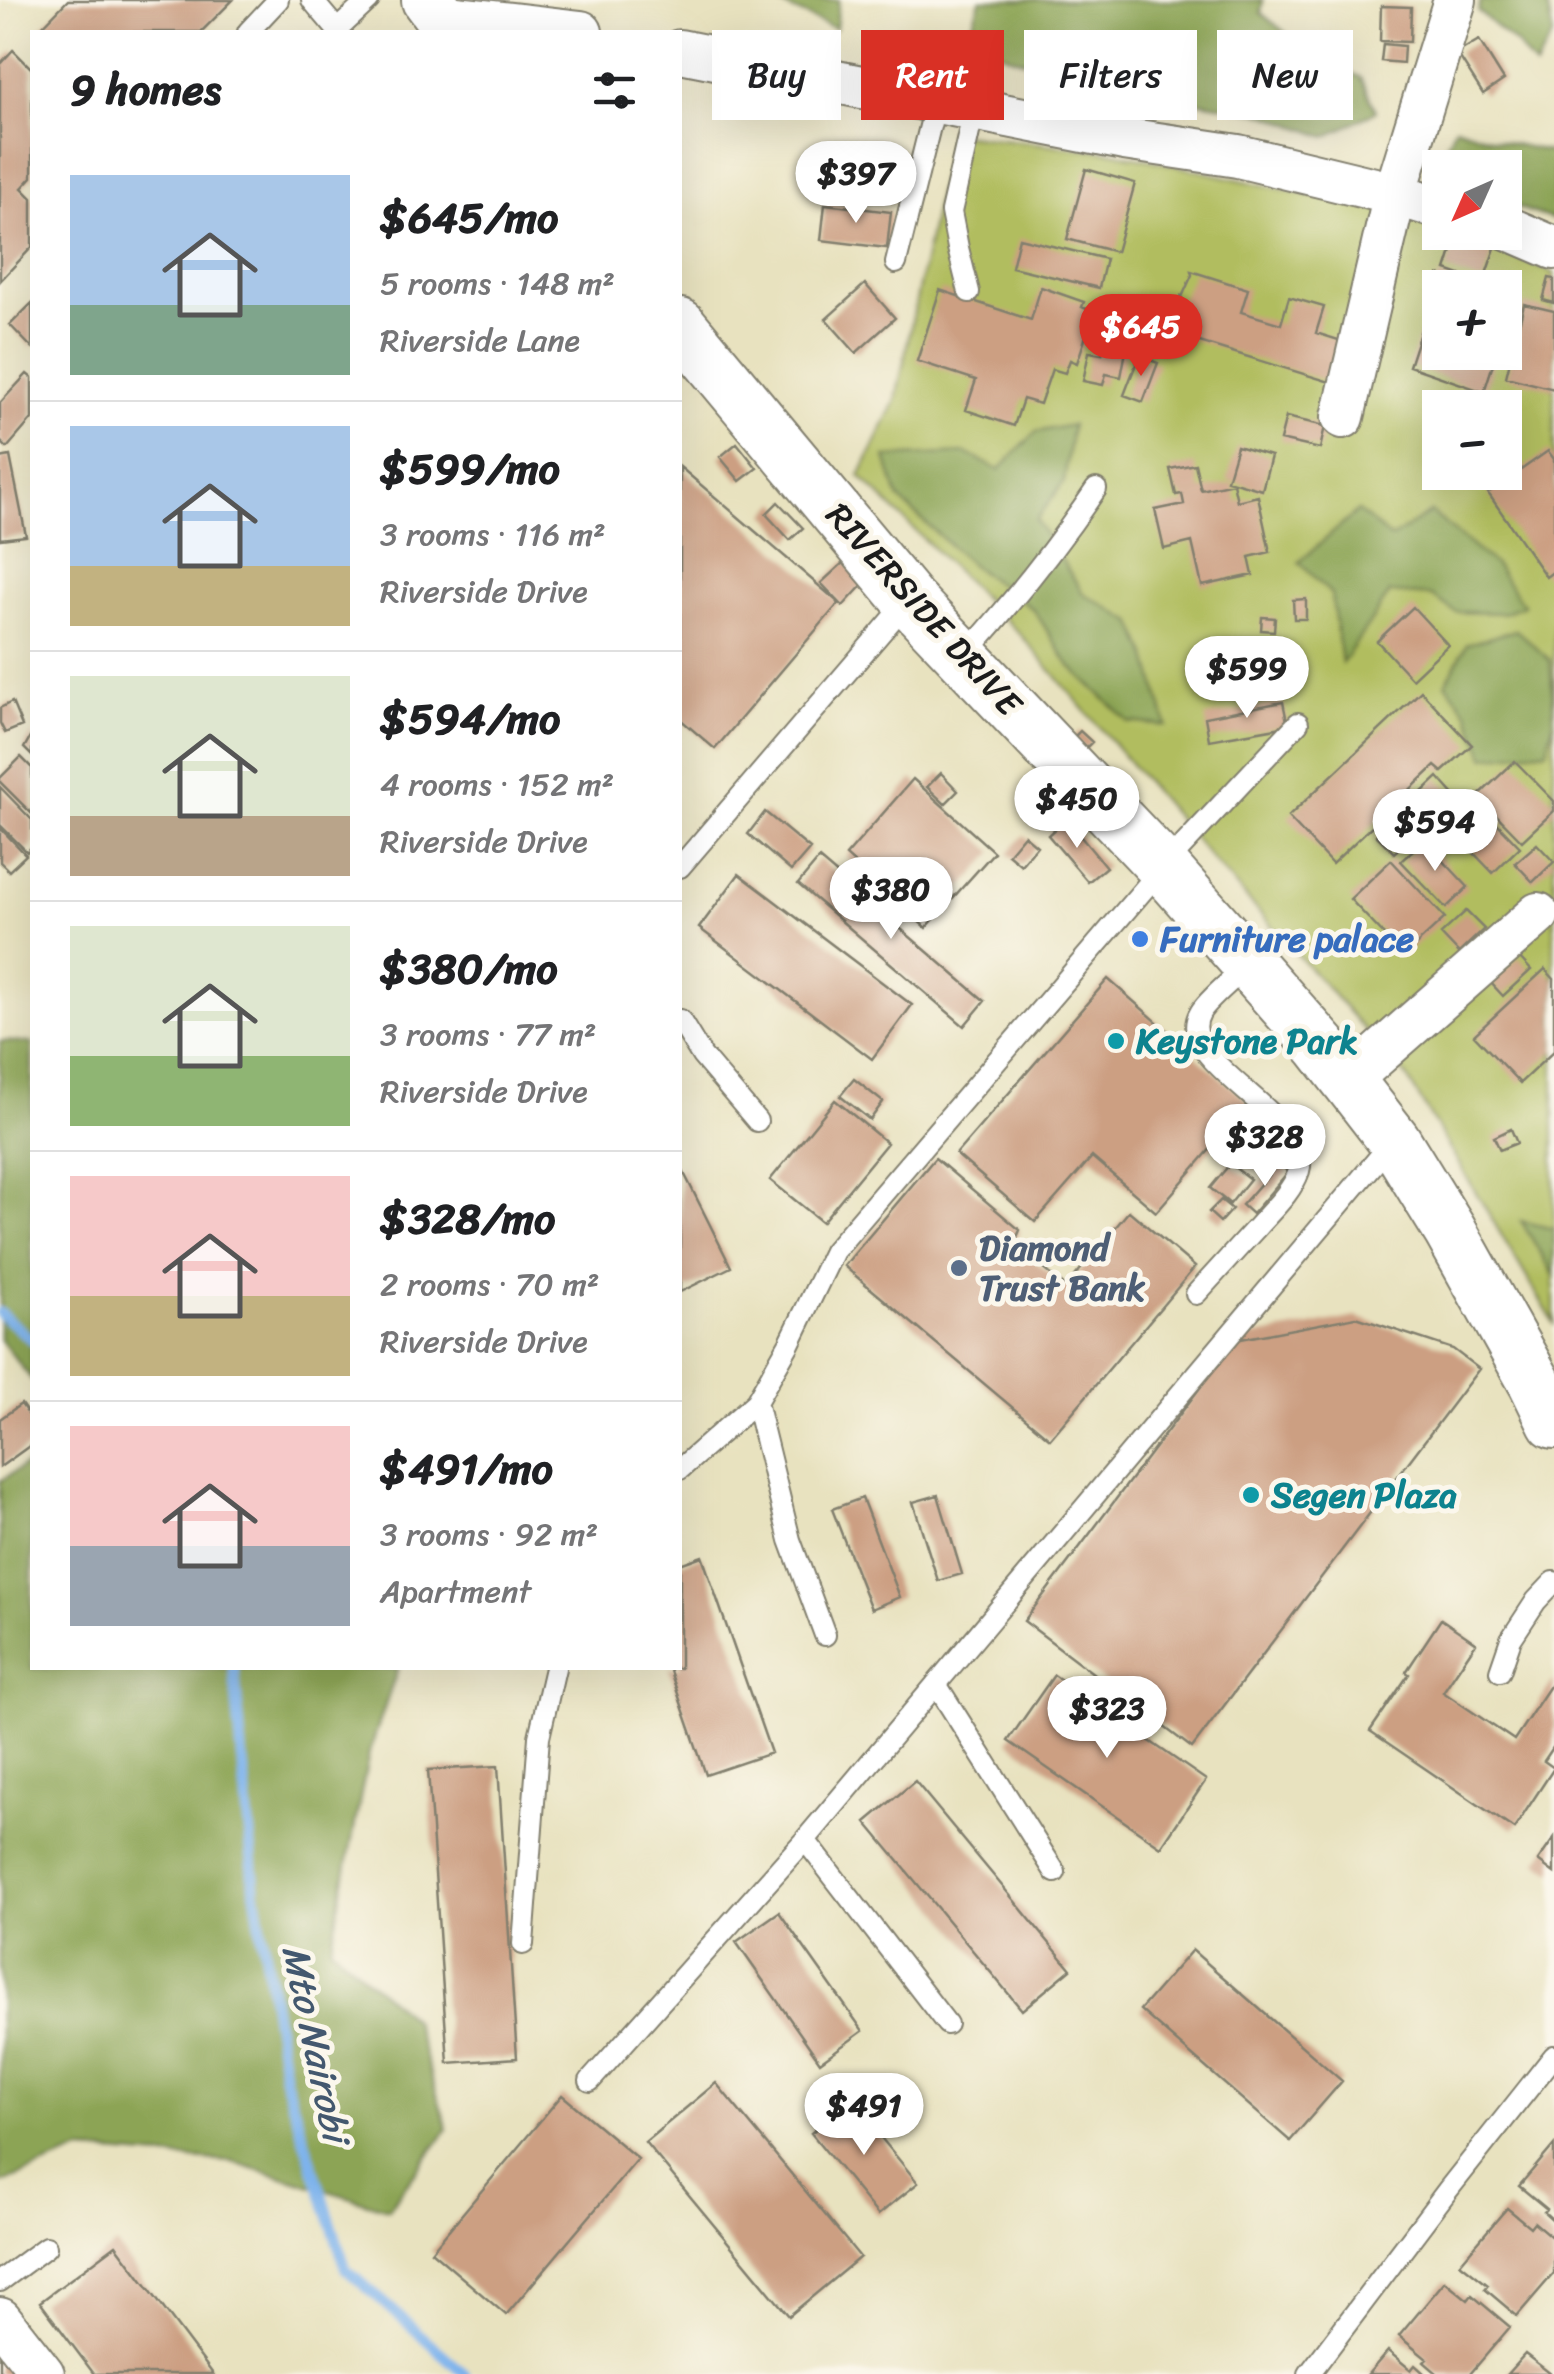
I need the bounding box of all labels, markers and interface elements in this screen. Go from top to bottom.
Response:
chip: Buy [712,30,841,120]
chip: Rent [861,30,1004,120]
chip: Filters [1024,30,1197,120]
chip: New [1217,30,1353,120]
text: 9 homes [70,53,221,127]
icon: filters [587,63,642,118]
pin: $397 [797,141,915,226]
text: $397 [817,145,895,202]
north arrow [1422,150,1522,250]
map controls [1422,150,1522,490]
text: $645/mo [380,181,558,255]
icon: home [150,215,270,335]
text: 5 rooms · 148 m² [380,255,615,312]
button: + [1422,270,1522,370]
pin: $645 [1082,294,1200,379]
text: $645 [1101,298,1181,355]
text: Riverside Lane [380,312,580,369]
button: − [1422,390,1522,490]
text: $599/mo [380,432,560,506]
icon: home [150,466,270,586]
street label: RIVERSIDE DRIVE [810,487,1040,733]
text: 3 rooms · 116 m² [380,506,606,563]
text: Riverside Drive [380,563,588,620]
pin: $599 [1188,636,1306,721]
text: $599 [1207,640,1287,697]
text: $594/mo [380,682,560,756]
icon: home [150,716,270,836]
text: 4 rooms · 152 m² [380,756,614,813]
pin: $450 [1018,766,1136,851]
text: $450 [1036,770,1118,827]
pin: $594 [1376,789,1494,874]
text: $594 [1395,793,1475,850]
text: Riverside Drive [380,813,588,870]
pin: $380 [832,857,950,942]
text: $380 [852,861,930,918]
place label: Furniture palace [1159,908,1414,970]
marker: Furniture palace [1129,928,1151,950]
text: $380/mo [380,932,558,1006]
icon: home [150,966,270,1086]
text: 3 rooms · 77 m² [380,1006,596,1063]
place label: Keystone Park [1135,1010,1358,1072]
marker: Keystone Park [1105,1030,1127,1052]
text: Riverside Drive [380,1063,588,1120]
pin: $328 [1206,1104,1324,1189]
text: $328 [1227,1108,1303,1165]
text: $328/mo [380,1182,555,1256]
icon: home [150,1216,270,1336]
place label: Diamond Trust Bank [979,1217,1146,1319]
text: 2 rooms · 70 m² [380,1256,599,1313]
marker: Diamond Trust Bank [948,1257,970,1279]
text: Riverside Drive [380,1313,588,1370]
text: $491/mo [380,1432,553,1506]
place label: Segen Plaza [1270,1464,1457,1526]
icon: home [150,1466,270,1586]
marker: Segen Plaza [1240,1484,1262,1506]
text: 3 rooms · 92 m² [380,1506,598,1563]
text: Apartment [380,1563,531,1620]
pin: $323 [1048,1676,1166,1761]
text: $323 [1069,1680,1145,1737]
water label: Mto Nairobi [262,1939,370,2155]
pin: $491 [805,2073,923,2158]
text: $491 [827,2077,901,2134]

